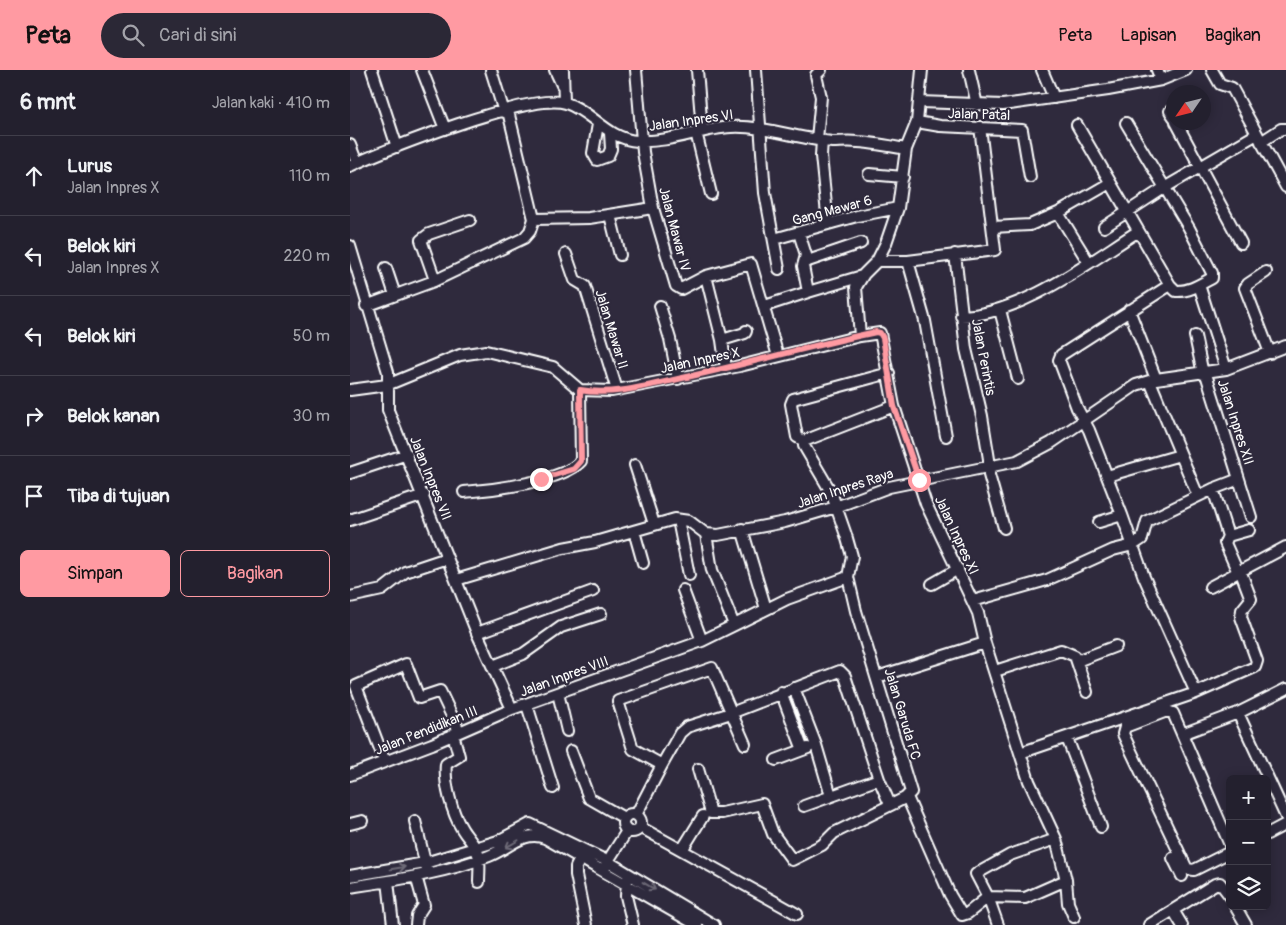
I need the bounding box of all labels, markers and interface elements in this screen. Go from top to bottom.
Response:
search box [101,13,451,58]
text: Peta [25,21,71,50]
icon: search [119,21,147,49]
text: Cari di sini [159,23,236,47]
text: Peta [1058,24,1092,47]
text: Lapisan [1120,24,1177,47]
text: Bagikan [1205,24,1261,47]
north arrow [1166,85,1211,130]
text: 6 mnt [20,89,76,116]
text: Jalan kaki · 410 m [212,93,330,113]
street label: Jalan Patal [948,105,1010,124]
street label: Jalan Inpres VI [648,106,735,135]
text: Lurus [67,154,112,178]
icon: ahead [20,162,48,190]
text: 110 m [289,166,330,186]
text: Jalan Inpres X [67,178,160,198]
street label: Jalan Mawar IV [655,185,694,273]
street label: Gang Mawar 6 [790,192,874,229]
text: Belok kiri [67,234,135,258]
icon: left [20,242,48,270]
text: 220 m [284,246,330,266]
text: Jalan Inpres X [67,258,160,278]
street label: Jalan Mawar II [591,287,632,371]
street label: Jalan Perintis [968,317,999,398]
icon: left [20,322,48,350]
text: Belok kiri [67,324,135,348]
text: 50 m [293,326,330,346]
street label: Jalan Inpres X [659,344,742,377]
street label: Jalan Inpres XII [1214,377,1257,467]
icon: right [20,402,48,430]
text: Belok kanan [67,404,160,428]
text: 30 m [292,406,330,426]
street label: Jalan Inpres VII [406,434,455,523]
street label: Jalan Inpres Raya [795,465,895,512]
route end [530,468,553,491]
route start [908,469,931,492]
icon: arrive [20,482,48,510]
text: Tiba di tujuan [67,484,170,508]
street label: Jalan Inpres XI [931,493,982,577]
button: Simpan [20,550,170,597]
button: Bagikan [180,550,330,597]
street label: Jalan Inpres VIII [517,653,611,700]
street label: Jalan Garuda FC [881,666,925,762]
street label: Jalan Pendidikan III [372,702,480,759]
map controls [1226,775,1271,910]
button: + [1226,775,1271,820]
button: − [1226,820,1271,865]
one-way arrow [504,839,519,849]
one-way arrow [390,863,406,873]
button: layers [1226,865,1271,910]
one-way arrow [642,881,656,891]

